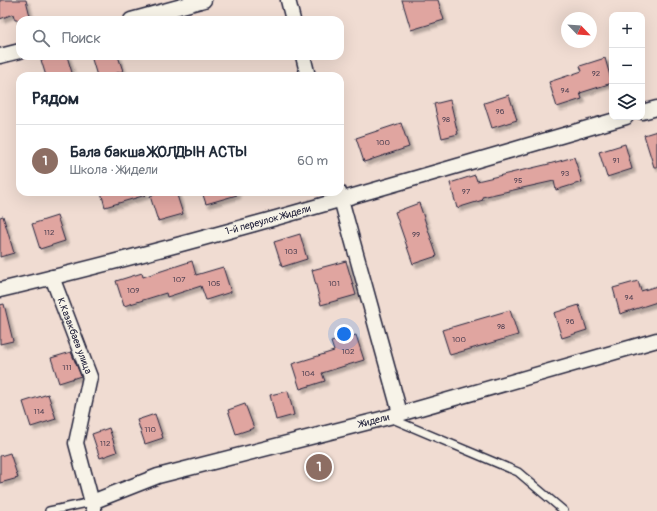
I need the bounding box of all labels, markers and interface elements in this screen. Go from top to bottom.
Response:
north arrow [561,12,597,48]
map controls [609,12,645,120]
button: + [609,12,645,48]
search box [16,16,344,60]
icon: search [30,27,52,49]
text: Поиск [62,29,101,48]
button: − [609,48,645,84]
house number: 92 [592,69,601,78]
button: layers [609,84,645,120]
house number: 94 [561,86,570,95]
text: Рядом [32,88,79,109]
house number: 96 [496,107,505,116]
house number: 98 [442,115,450,124]
house number: 100 [376,138,391,147]
text: Бала бакша ЖОЛДЫН АСТЫ [70,143,246,162]
text: 1 [42,153,48,169]
text: 60 m [297,153,328,169]
house number: 91 [612,156,620,165]
text: Школа · Жидели [70,162,157,178]
house number: 93 [561,169,570,178]
house number: 95 [514,176,522,185]
house number: 97 [462,187,471,196]
street label: 1-й переулок Жидели [224,202,313,238]
house number: 112 [44,228,55,237]
house number: 99 [412,230,420,239]
house number: 103 [284,247,298,256]
house number: 107 [173,275,186,284]
house number: 105 [208,279,220,288]
house number: 101 [328,279,340,288]
house number: 109 [127,286,139,295]
house number: 94 [625,293,634,302]
street label: К.Казакбаев улица [54,296,94,376]
house number: 96 [566,317,575,326]
house number: 98 [497,322,505,331]
your location [334,324,354,344]
house number: 100 [452,335,467,344]
house number: 102 [341,347,355,356]
house number: 111 [62,363,72,372]
house number: 104 [301,369,315,378]
house number: 114 [34,407,45,416]
street label: Жидели [356,411,391,431]
house number: 110 [144,425,156,434]
house number: 112 [100,439,111,448]
pin: 1 [306,452,332,482]

